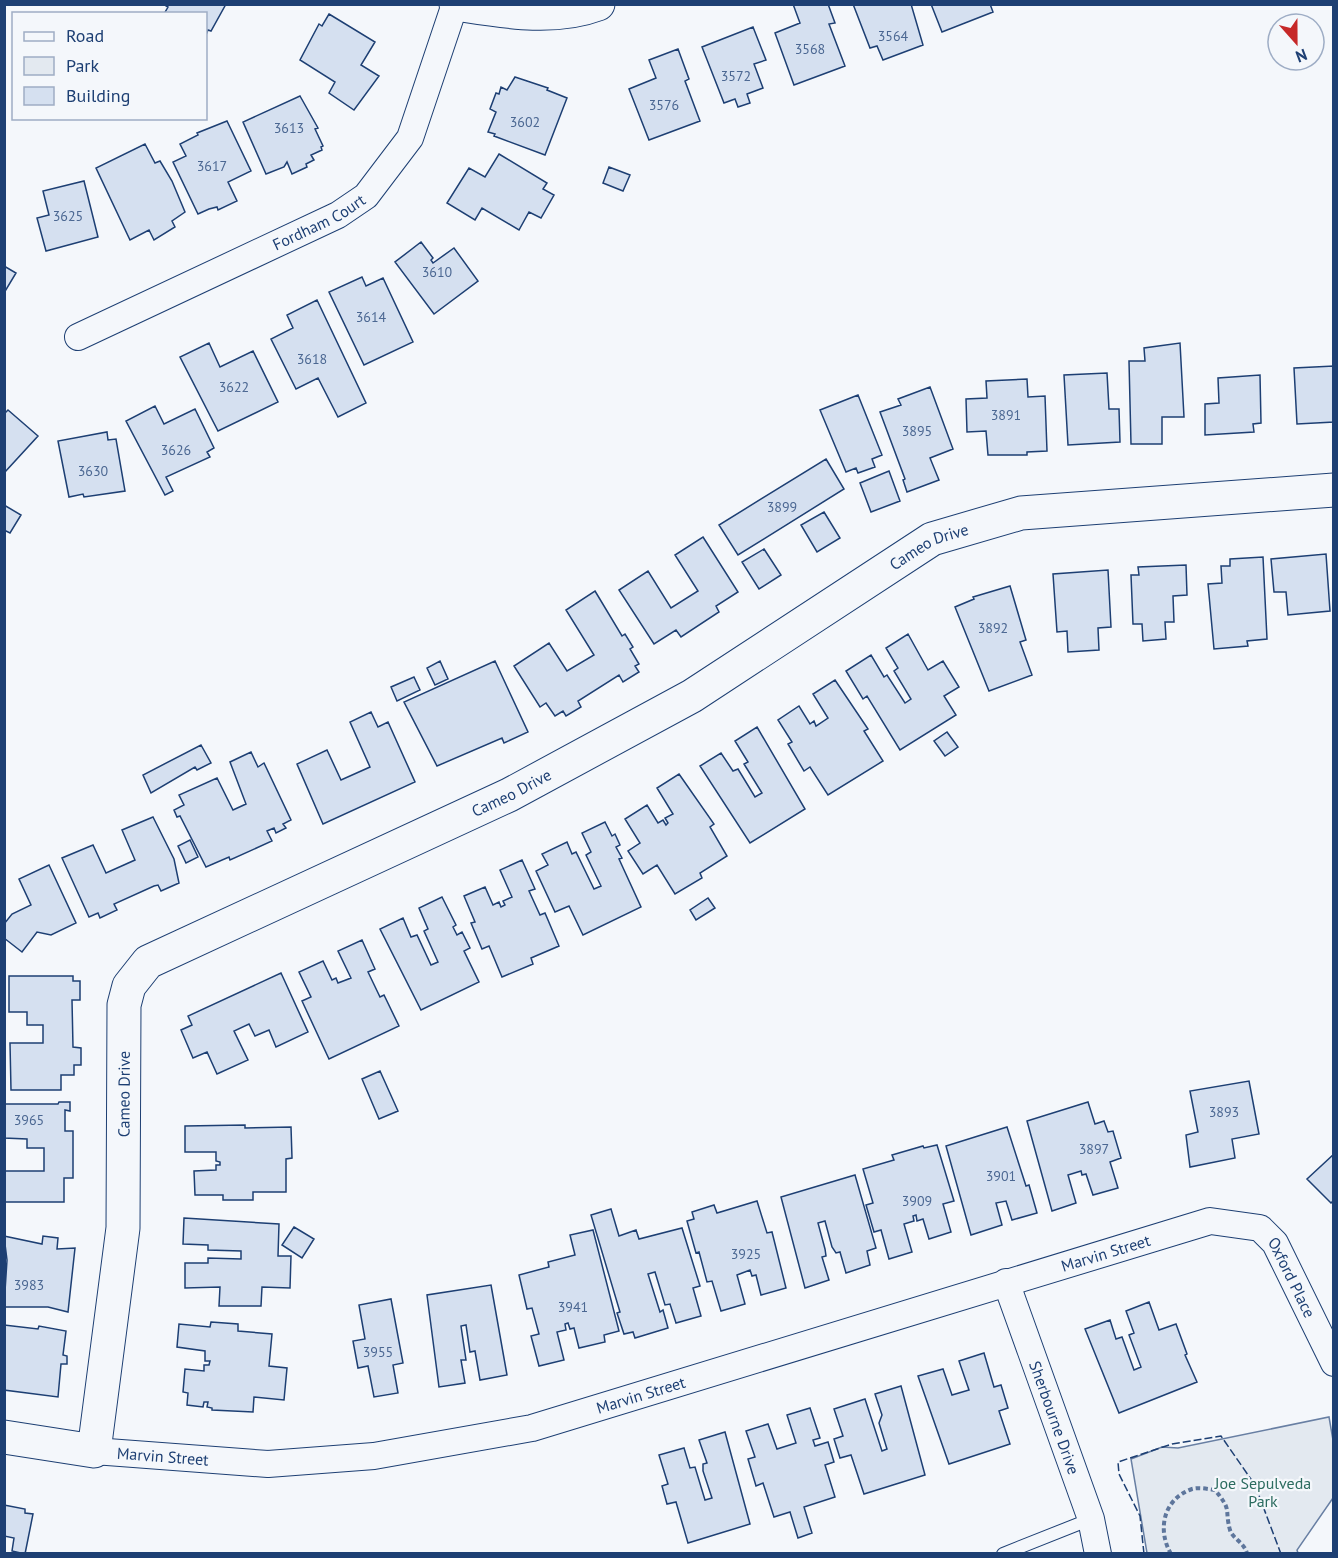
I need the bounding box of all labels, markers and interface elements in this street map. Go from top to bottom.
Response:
legend [12,12,207,120]
north arrow [1266,12,1326,72]
text: Road [66,24,104,47]
house number: 3564 [878,27,909,45]
house number: 3568 [795,40,825,58]
text: N [1293,45,1310,67]
text: Park [66,54,99,77]
house number: 3572 [721,67,751,85]
text: Building [66,84,130,107]
house number: 3576 [649,96,679,114]
house number: 3602 [510,113,540,131]
house number: 3613 [274,119,304,137]
house number: 3617 [197,157,227,175]
street label: Fordham Court [269,189,370,254]
house number: 3625 [53,207,83,225]
house number: 3610 [422,263,453,281]
house number: 3614 [356,308,387,326]
house number: 3618 [297,350,327,368]
house number: 3622 [219,378,249,396]
house number: 3891 [991,406,1021,424]
house number: 3895 [902,422,932,440]
house number: 3626 [161,441,191,459]
house number: 3630 [78,462,109,480]
house number: 3899 [767,498,797,516]
street label: Cameo Drive [885,519,971,574]
house number: 3892 [978,619,1008,637]
street label: Cameo Drive [468,764,554,821]
street label: Cameo Drive [113,1051,134,1137]
house number: 3893 [1209,1103,1239,1121]
house number: 3965 [14,1111,44,1129]
house number: 3897 [1079,1140,1109,1158]
house number: 3901 [986,1167,1016,1185]
house number: 3909 [902,1192,932,1210]
street label: Marvin Street [1059,1230,1153,1276]
street label: Oxford Place [1264,1232,1320,1321]
house number: 3925 [731,1245,761,1263]
house number: 3983 [14,1276,44,1294]
house number: 3941 [558,1298,588,1316]
house number: 3955 [363,1343,393,1361]
street label: Sherbourne Drive [1025,1358,1084,1477]
street label: Marvin Street [594,1372,688,1418]
street label: Marvin Street [116,1443,210,1470]
park label: Joe Sepulveda Park [1214,1473,1311,1511]

